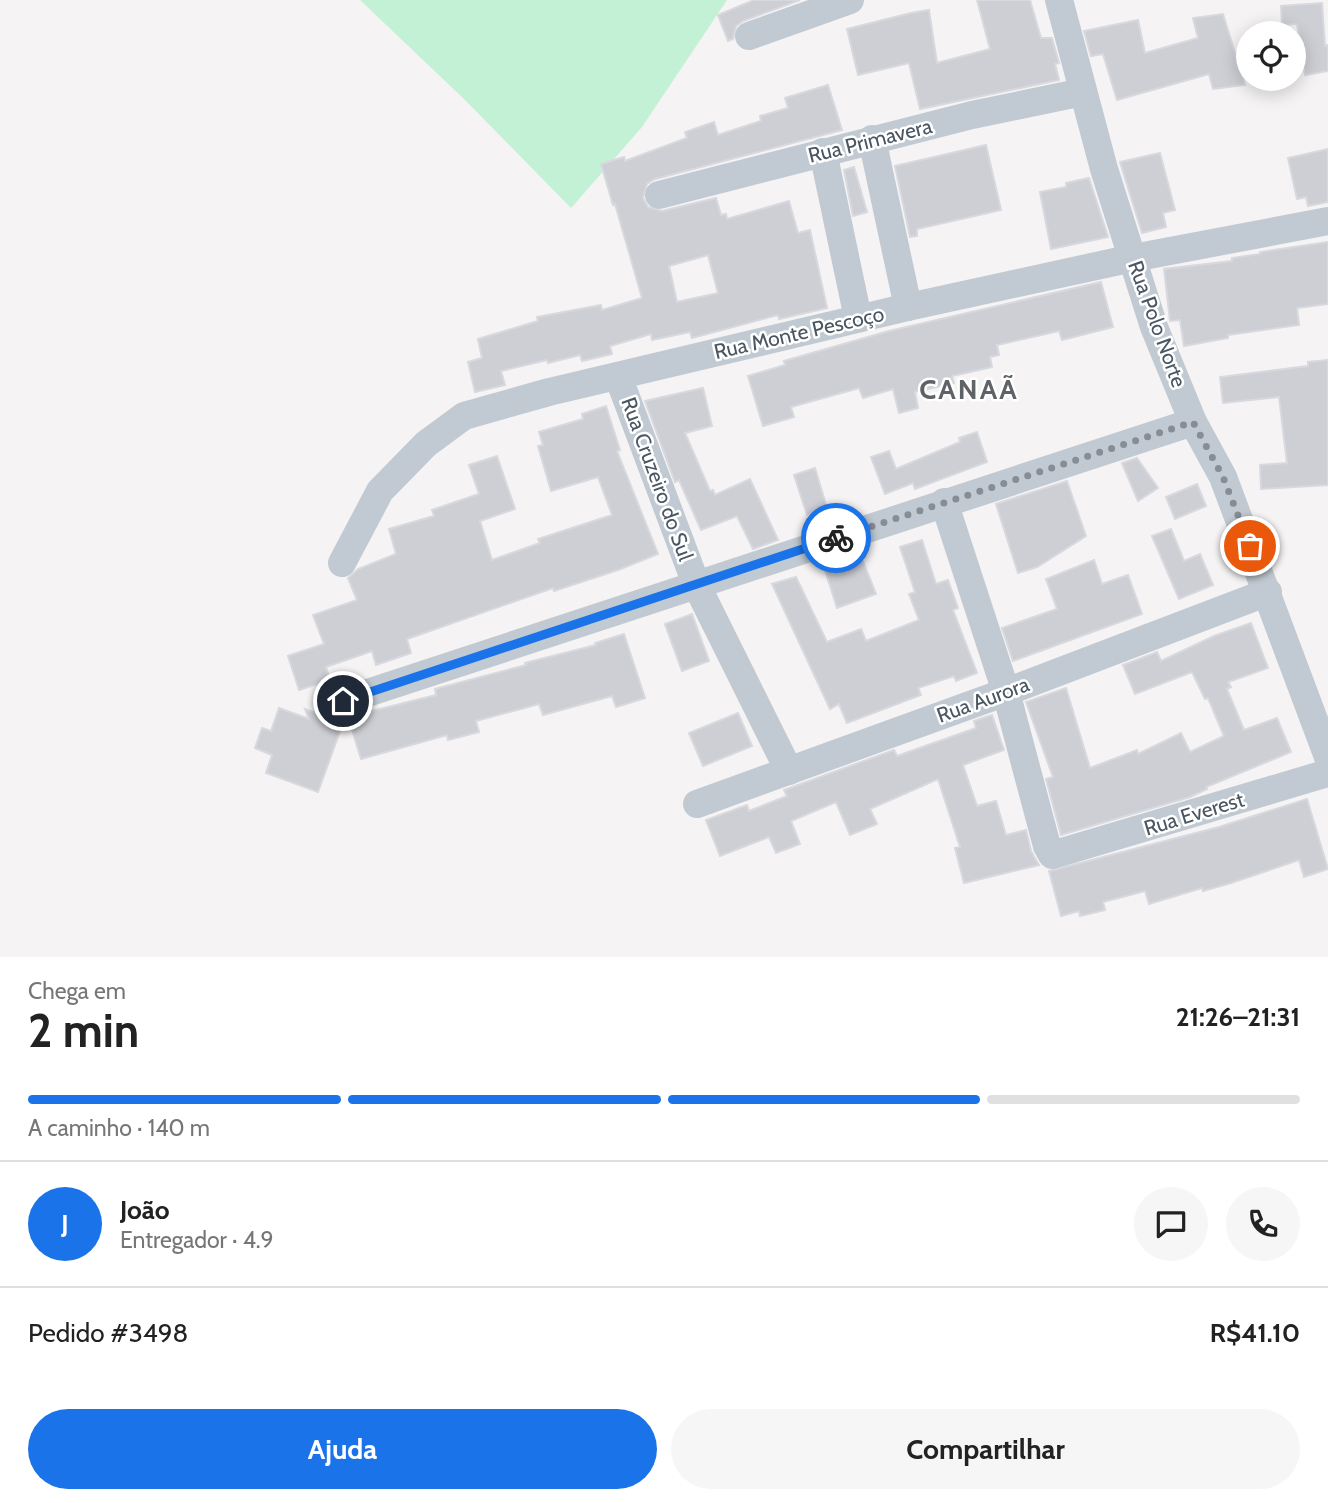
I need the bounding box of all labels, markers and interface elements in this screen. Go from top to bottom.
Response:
map controls [1236,21,1306,91]
button: locate [1236,21,1306,91]
street label: Rua Primavera [805,113,934,168]
street label: Rua Polo Norte [1123,257,1192,391]
street label: Rua Monte Pescoço [711,301,886,364]
district label: CANAÃ [919,372,1019,406]
street label: Rua Cruzeiro do Sul [616,394,699,564]
courier [801,503,871,573]
pin [1220,516,1280,576]
icon: bike [817,519,855,557]
icon: bag [1231,527,1269,565]
pin [313,671,373,731]
street label: Rua Aurora [933,671,1032,728]
icon: home [324,682,362,720]
street label: Rua Everest [1141,786,1247,841]
text: Chega em [28,977,126,1005]
text: 21:26–21:31 [1176,1001,1300,1033]
text: 2 min [28,1003,139,1059]
text: A caminho · 140 m [28,1114,210,1142]
button: chat [1134,1187,1208,1261]
button: phone [1226,1187,1300,1261]
text: João [120,1194,170,1226]
text: J [61,1208,69,1240]
text: Entregador · 4.9 [120,1226,274,1254]
text: Pedido #3498 [28,1317,188,1349]
text: R$41.10 [1210,1317,1300,1349]
button: Ajuda [28,1409,657,1489]
button: Compartilhar [671,1409,1300,1489]

